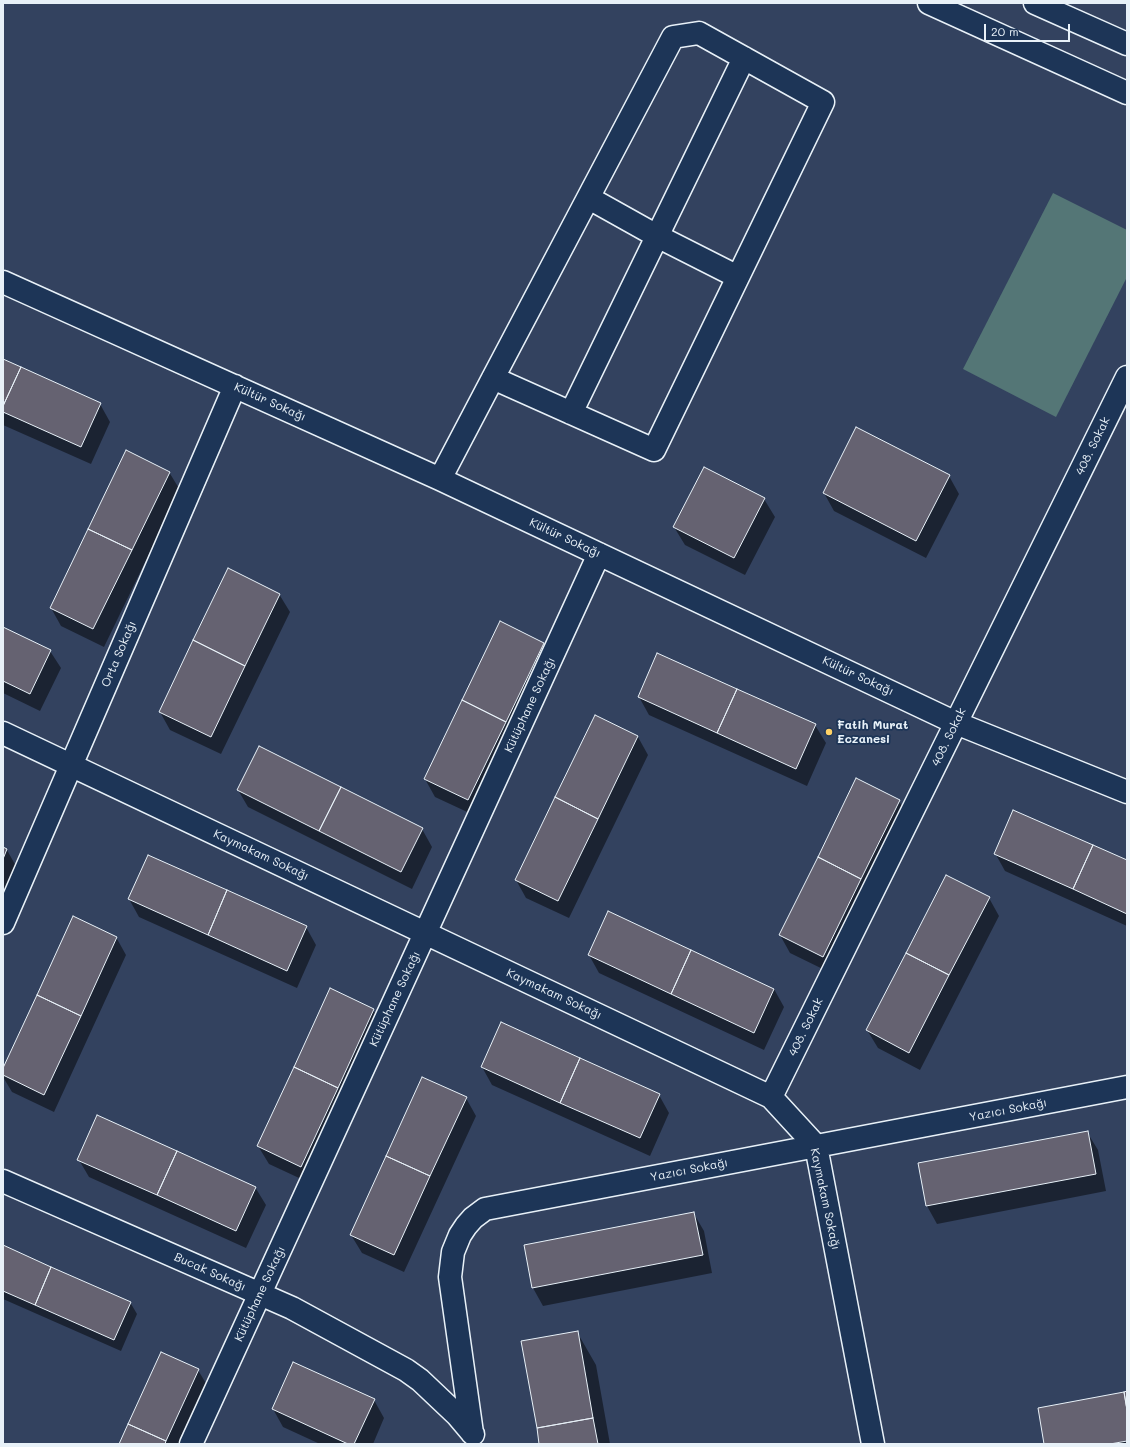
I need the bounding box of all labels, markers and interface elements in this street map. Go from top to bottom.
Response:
scale bar [986,16,1072,42]
text: 20 m [991,23,1019,39]
street label: Kültür Sokağı [232,380,308,424]
street label: 408. Sokak [1073,414,1113,478]
street label: Kültür Sokağı [527,515,603,561]
street label: Orta Sokağı [99,619,139,689]
street label: Kültür Sokağı [820,653,896,699]
street label: Kütüphane Sokağı [502,655,558,755]
street label: 408. Sokak [929,705,969,769]
place label: Fatih Murat Eczanesi [837,718,908,746]
marker: Fatih Murat Eczanesi [824,727,834,737]
street label: Kaymakam Sokağı [211,827,311,883]
street label: Kütüphane Sokağı [367,949,423,1049]
street label: Kaymakam Sokağı [504,966,604,1022]
street label: 408. Sokak [786,995,826,1059]
street label: Yazıcı Sokağı [968,1095,1048,1125]
street label: Kaymakam Sokağı [807,1147,843,1251]
street label: Yazıcı Sokağı [649,1155,729,1185]
street label: Kütüphane Sokağı [232,1244,288,1344]
street label: Bucak Sokağı [172,1250,248,1294]

